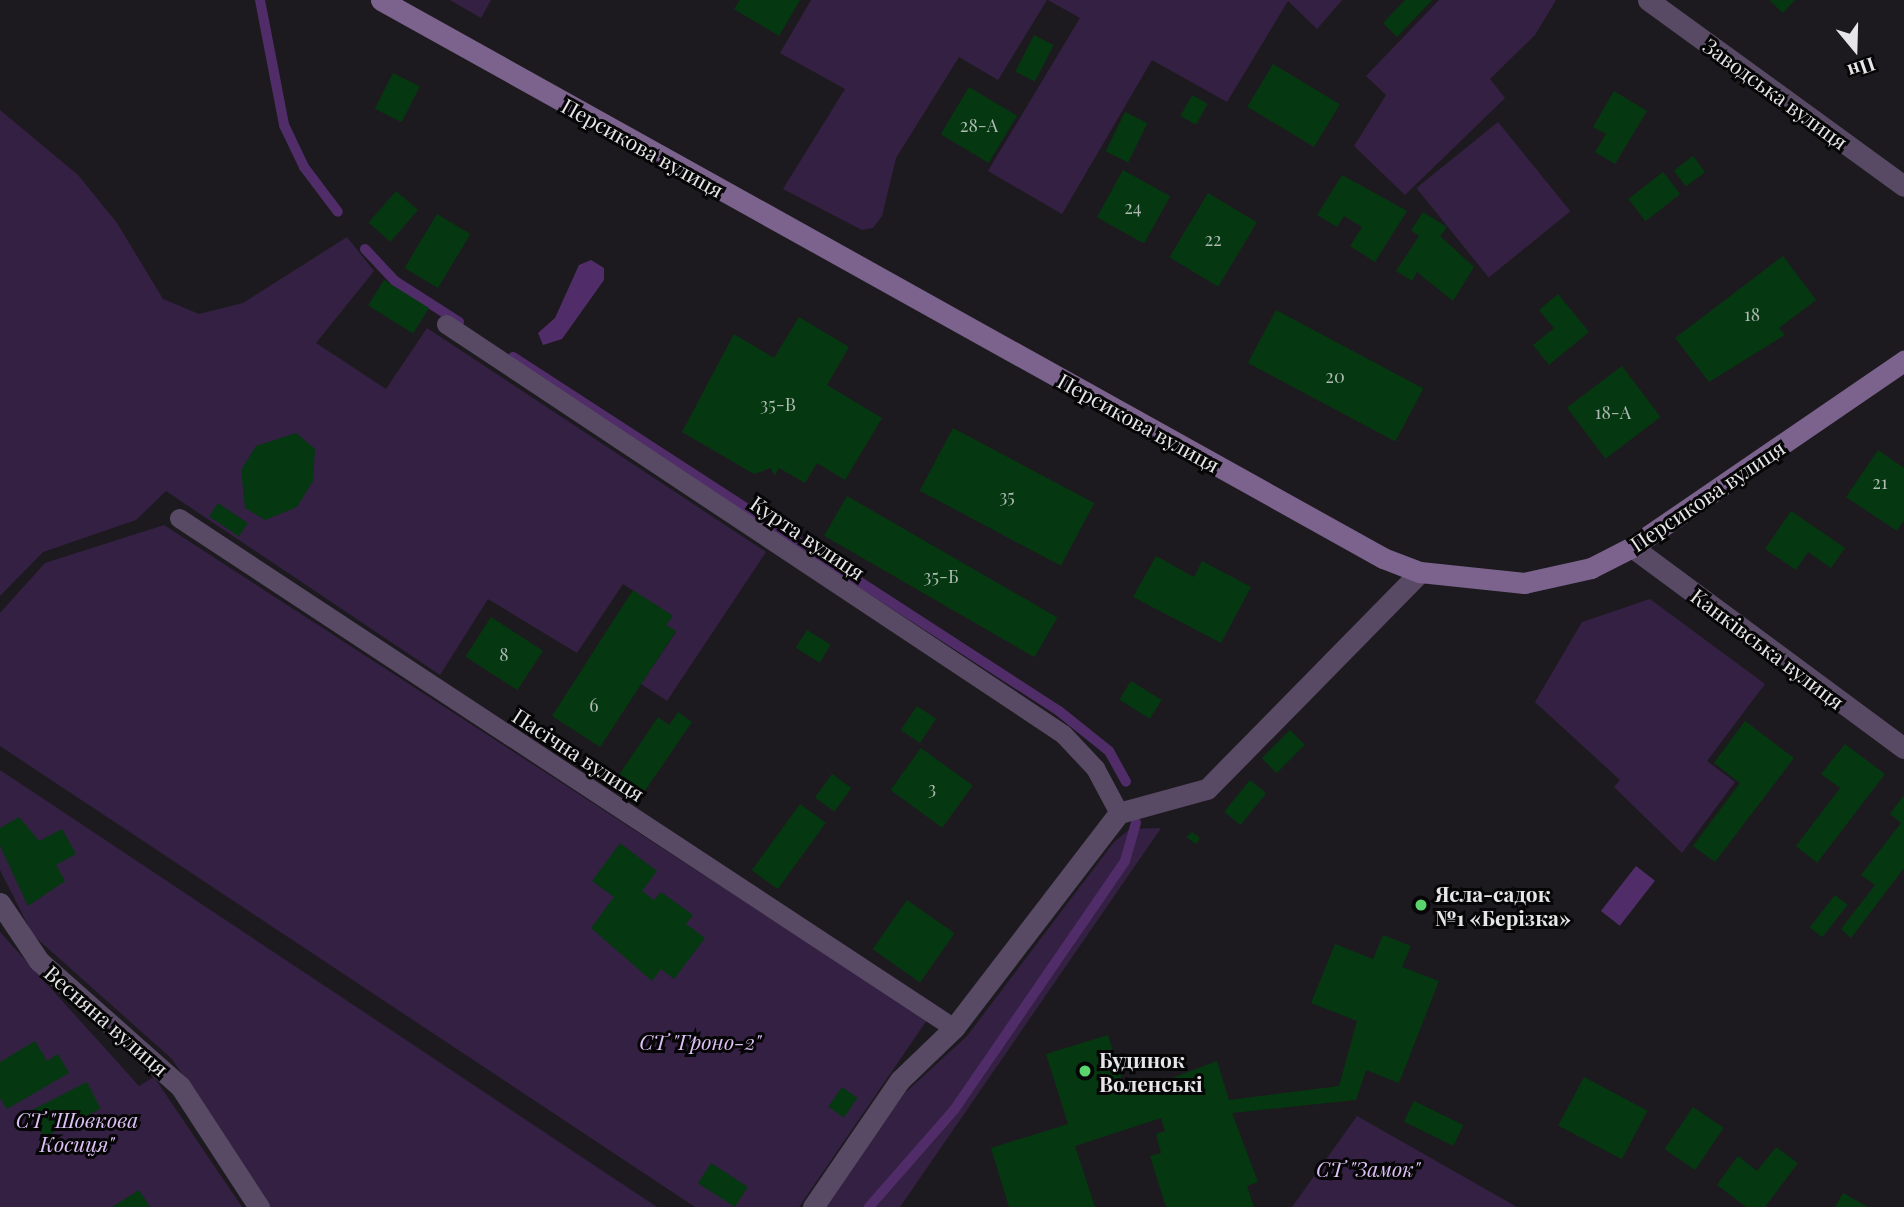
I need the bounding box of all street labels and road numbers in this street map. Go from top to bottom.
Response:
street label: Заводська вулиця [1699,32,1853,154]
street label: Персикова вулиця [558,92,728,202]
street label: Персикова вулиця [1054,367,1224,477]
street label: Персикова вулиця [1625,434,1789,556]
street label: Курта вулиця [746,490,870,584]
street label: Канківська вулиця [1687,582,1849,714]
street label: Пасічна вулиця [509,702,649,806]
street label: Весняна вулиця [40,960,174,1080]

